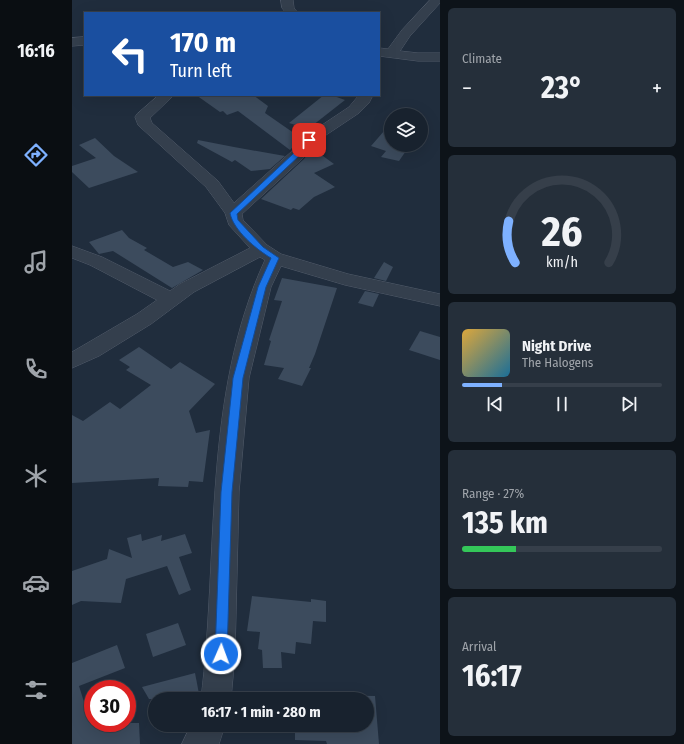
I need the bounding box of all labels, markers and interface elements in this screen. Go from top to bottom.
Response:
text: 170 m [170,26,236,59]
icon: left [104,28,156,80]
text: 16:16 [17,40,55,62]
text: Climate [462,51,502,66]
text: Turn left [170,60,232,82]
text: 23° [541,70,583,106]
text: − [462,75,472,102]
text: + [652,75,662,102]
map controls [384,108,428,152]
button: layers [384,108,428,152]
pin [292,123,326,157]
icon: arrive [298,129,320,151]
icon: directions [22,141,50,169]
text: 26 [540,207,583,257]
icon: music [22,248,50,276]
text: km/h [546,253,578,270]
text: Night Drive [522,337,591,355]
icon: phone [22,355,50,383]
text: The Halogens [522,355,593,370]
icon: previous [484,393,506,415]
icon: pause [551,393,573,415]
icon: next [618,393,640,415]
icon: climate [22,462,50,490]
text: Range · 27% [462,486,524,501]
text: 135 km [462,505,548,541]
icon: car [22,569,50,597]
position arrow [200,633,242,675]
text: Arrival [462,639,496,654]
text: 16:17 [462,658,522,694]
icon: filters [22,676,50,704]
speed limit sign: 30 [84,680,136,732]
text: 16:17 · 1 min · 280 m [201,703,321,721]

